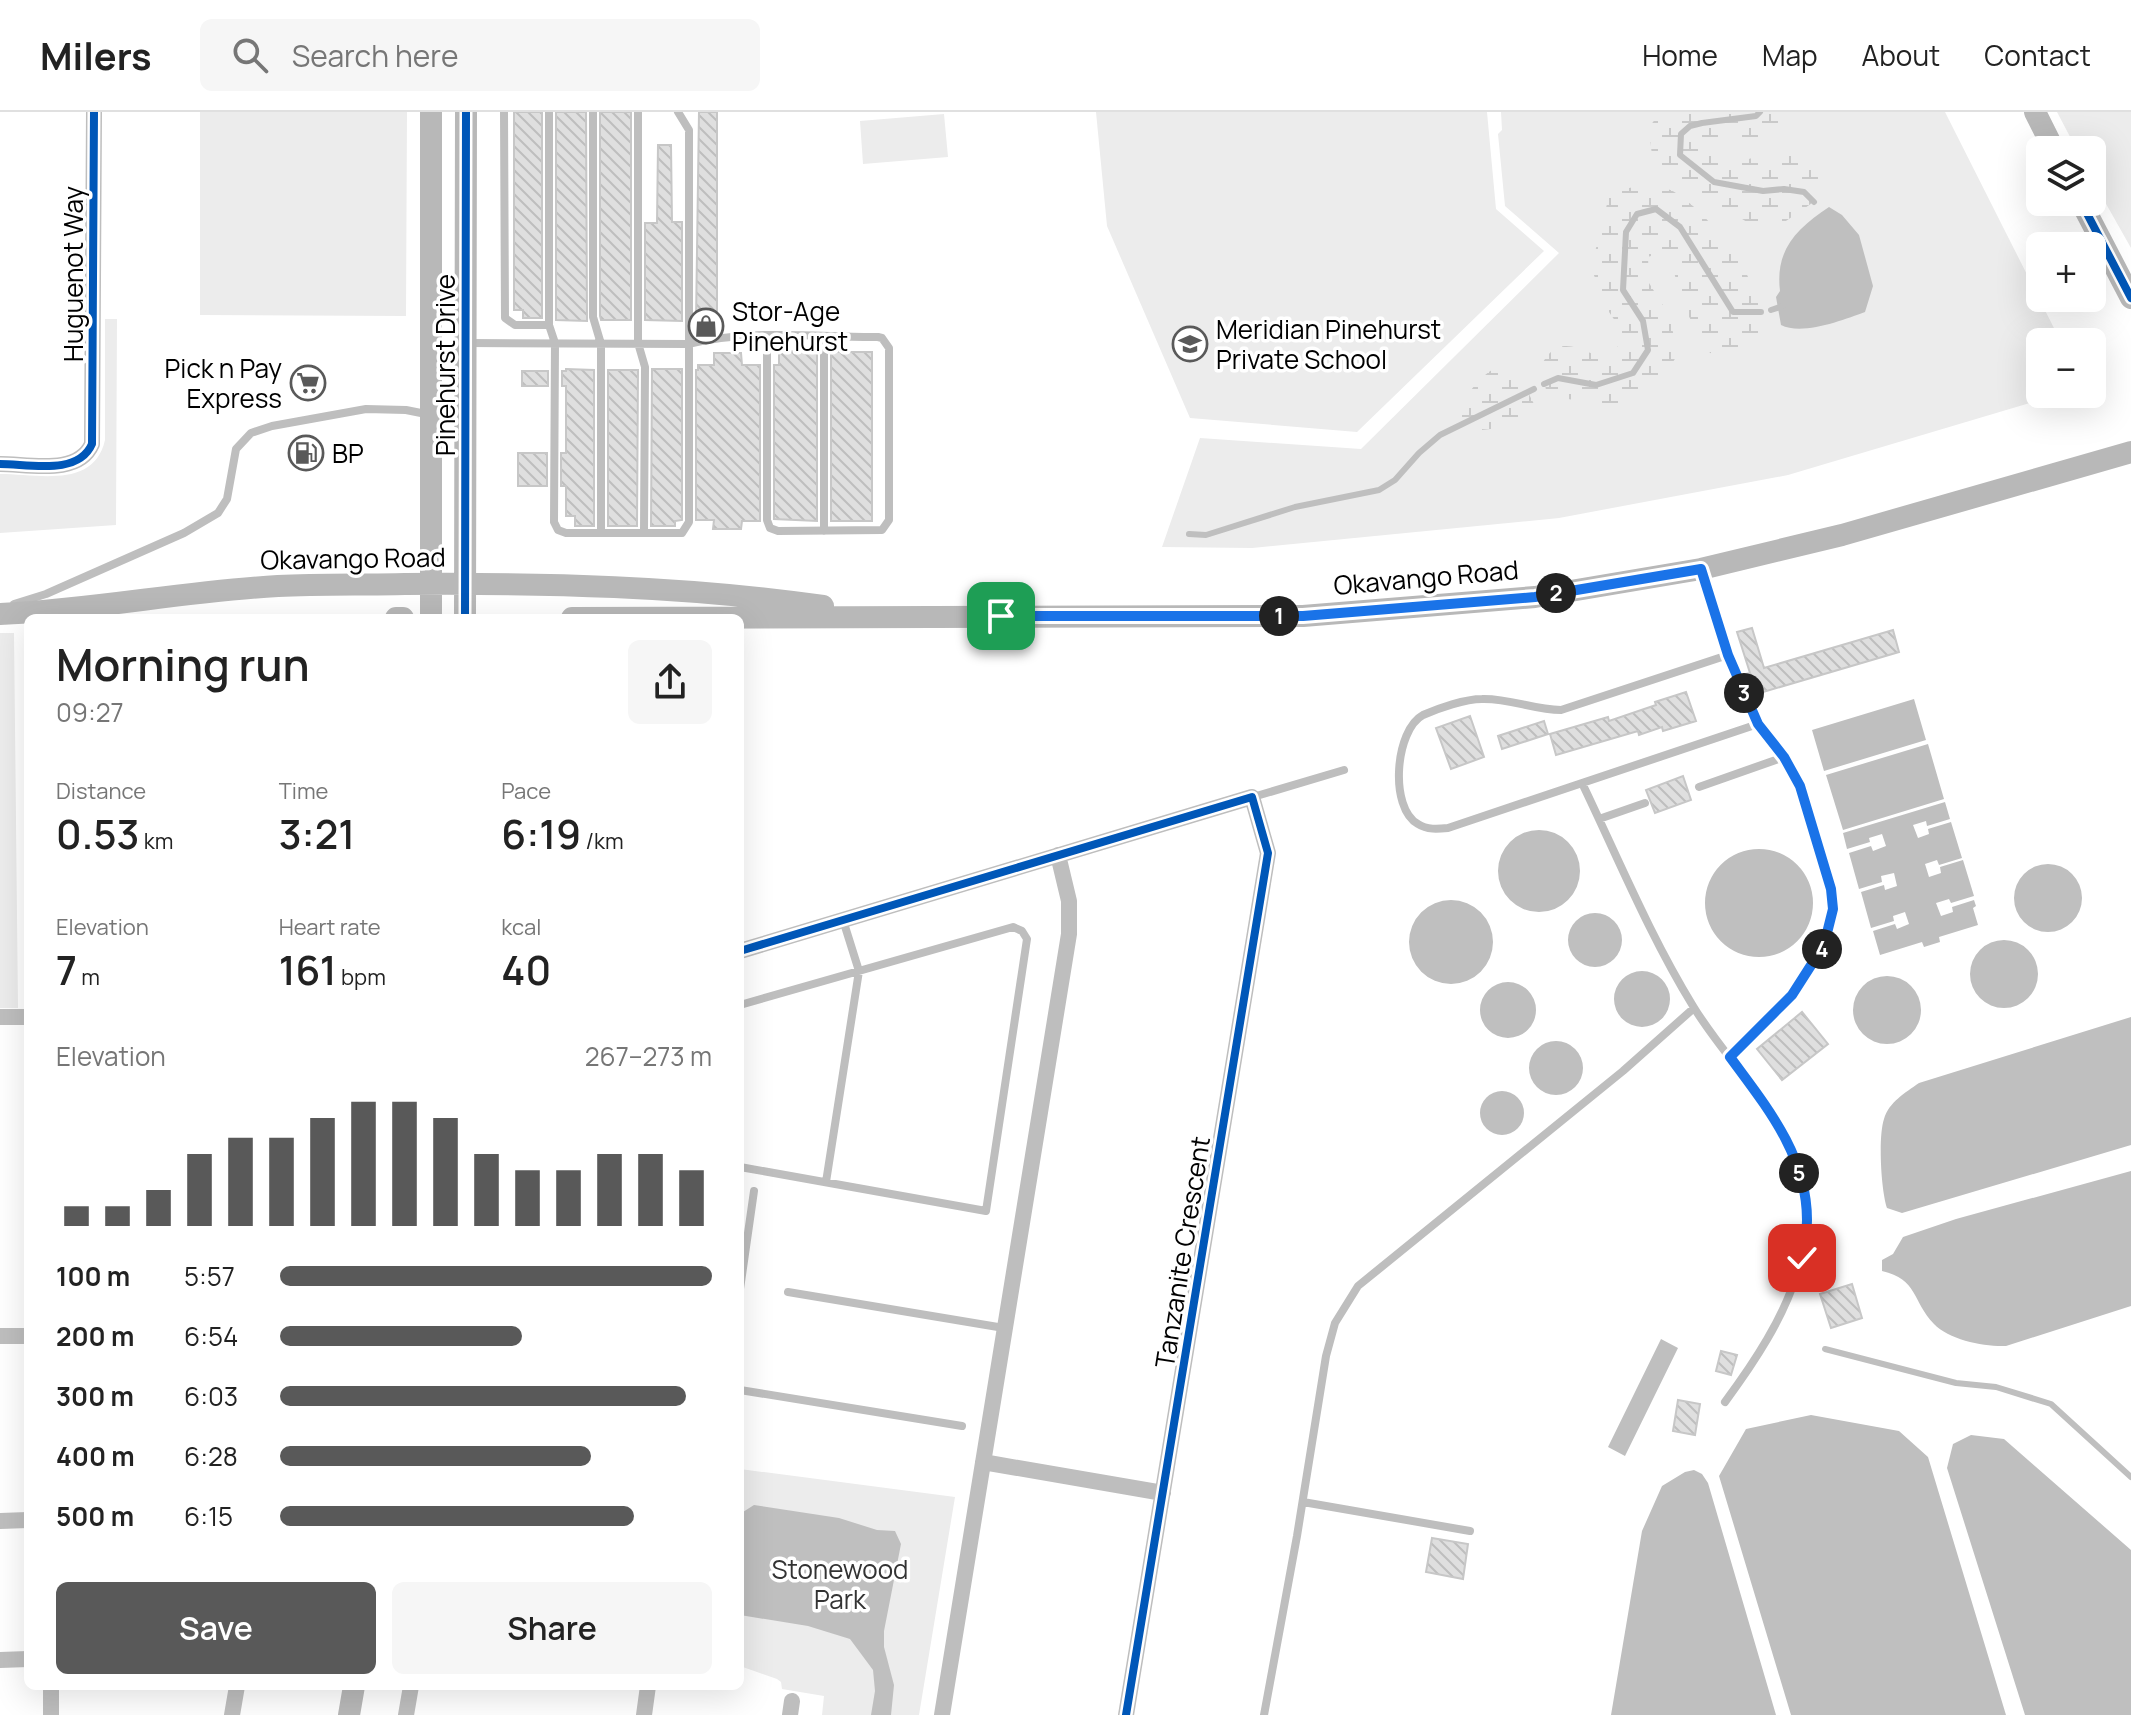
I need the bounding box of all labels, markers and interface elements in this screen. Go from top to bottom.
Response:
search box [200,19,760,91]
text: Milers [40,29,152,81]
icon: search [228,33,272,77]
text: Search here [292,35,458,76]
text: Home [1642,36,1718,74]
text: Map [1762,36,1818,74]
text: About [1862,36,1940,74]
text: Contact [1984,36,2091,74]
map controls [2026,136,2106,408]
button: layers [2026,136,2106,216]
street label: Huguenot Way [55,186,91,362]
button: + [2026,232,2106,312]
street label: Pinehurst Drive [427,274,463,456]
place label: Stor-Age Pinehurst [732,293,848,359]
shop icon: Stor-Age Pinehurst [687,307,725,345]
place label: Meridian Pinehurst Private School [1216,311,1441,377]
school or university icon: Meridian Pinehurst Private School [1171,325,1209,363]
button: − [2026,328,2106,408]
place label: Pick n Pay Express [165,350,282,416]
supermarket icon: Pick n Pay Express [289,364,327,402]
fuel station icon: BP [287,434,325,472]
place label: BP [332,435,364,471]
street label: Okavango Road [260,538,446,578]
street label: Okavango Road [1332,551,1520,603]
pin: 2 [1536,573,1576,613]
text: 2 [1549,578,1563,608]
pin [967,582,1035,650]
icon: arrive [979,594,1023,638]
pin: 1 [1259,596,1299,636]
text: 1 [1274,601,1284,631]
text: Morning run [56,634,310,694]
button: share [628,640,712,724]
pin: 3 [1724,673,1764,713]
text: 3 [1738,678,1750,708]
text: 09:27 [56,694,124,730]
text: Distance [56,776,146,806]
text: Time [279,776,328,806]
text: Pace [501,776,551,806]
text: 0.53 [56,806,139,861]
text: 3:21 [279,806,355,861]
text: 6:19 [501,806,581,861]
text: km [139,826,173,856]
text: /km [581,826,624,856]
text: Elevation [56,912,149,942]
text: Heart rate [279,912,381,942]
text: kcal [501,912,541,942]
pin: 4 [1802,929,1842,969]
text: 4 [1815,934,1829,964]
text: 7 [56,942,77,997]
text: 161 [279,942,337,997]
text: 40 [501,942,551,997]
text: m [77,962,100,992]
text: bpm [337,962,386,992]
text: Elevation [56,1038,166,1074]
text: 267–273 m [585,1038,712,1074]
street label: Tanzanite Crescent [1146,1134,1218,1370]
pin: 5 [1779,1153,1819,1193]
text: 5 [1793,1158,1805,1188]
pin [1768,1224,1836,1292]
icon: check [1780,1236,1824,1280]
text: 100 m [56,1258,130,1294]
text: 5:57 [184,1258,235,1294]
text: 200 m [56,1318,134,1354]
text: 6:54 [184,1318,238,1354]
text: 300 m [56,1378,134,1414]
text: 6:03 [184,1378,238,1414]
text: 400 m [56,1438,135,1474]
text: 6:28 [184,1438,238,1474]
text: 500 m [56,1498,134,1534]
text: 6:15 [184,1498,233,1534]
park label: Stonewood Park [772,1551,908,1617]
button: Save [56,1582,376,1674]
button: Share [392,1582,712,1674]

